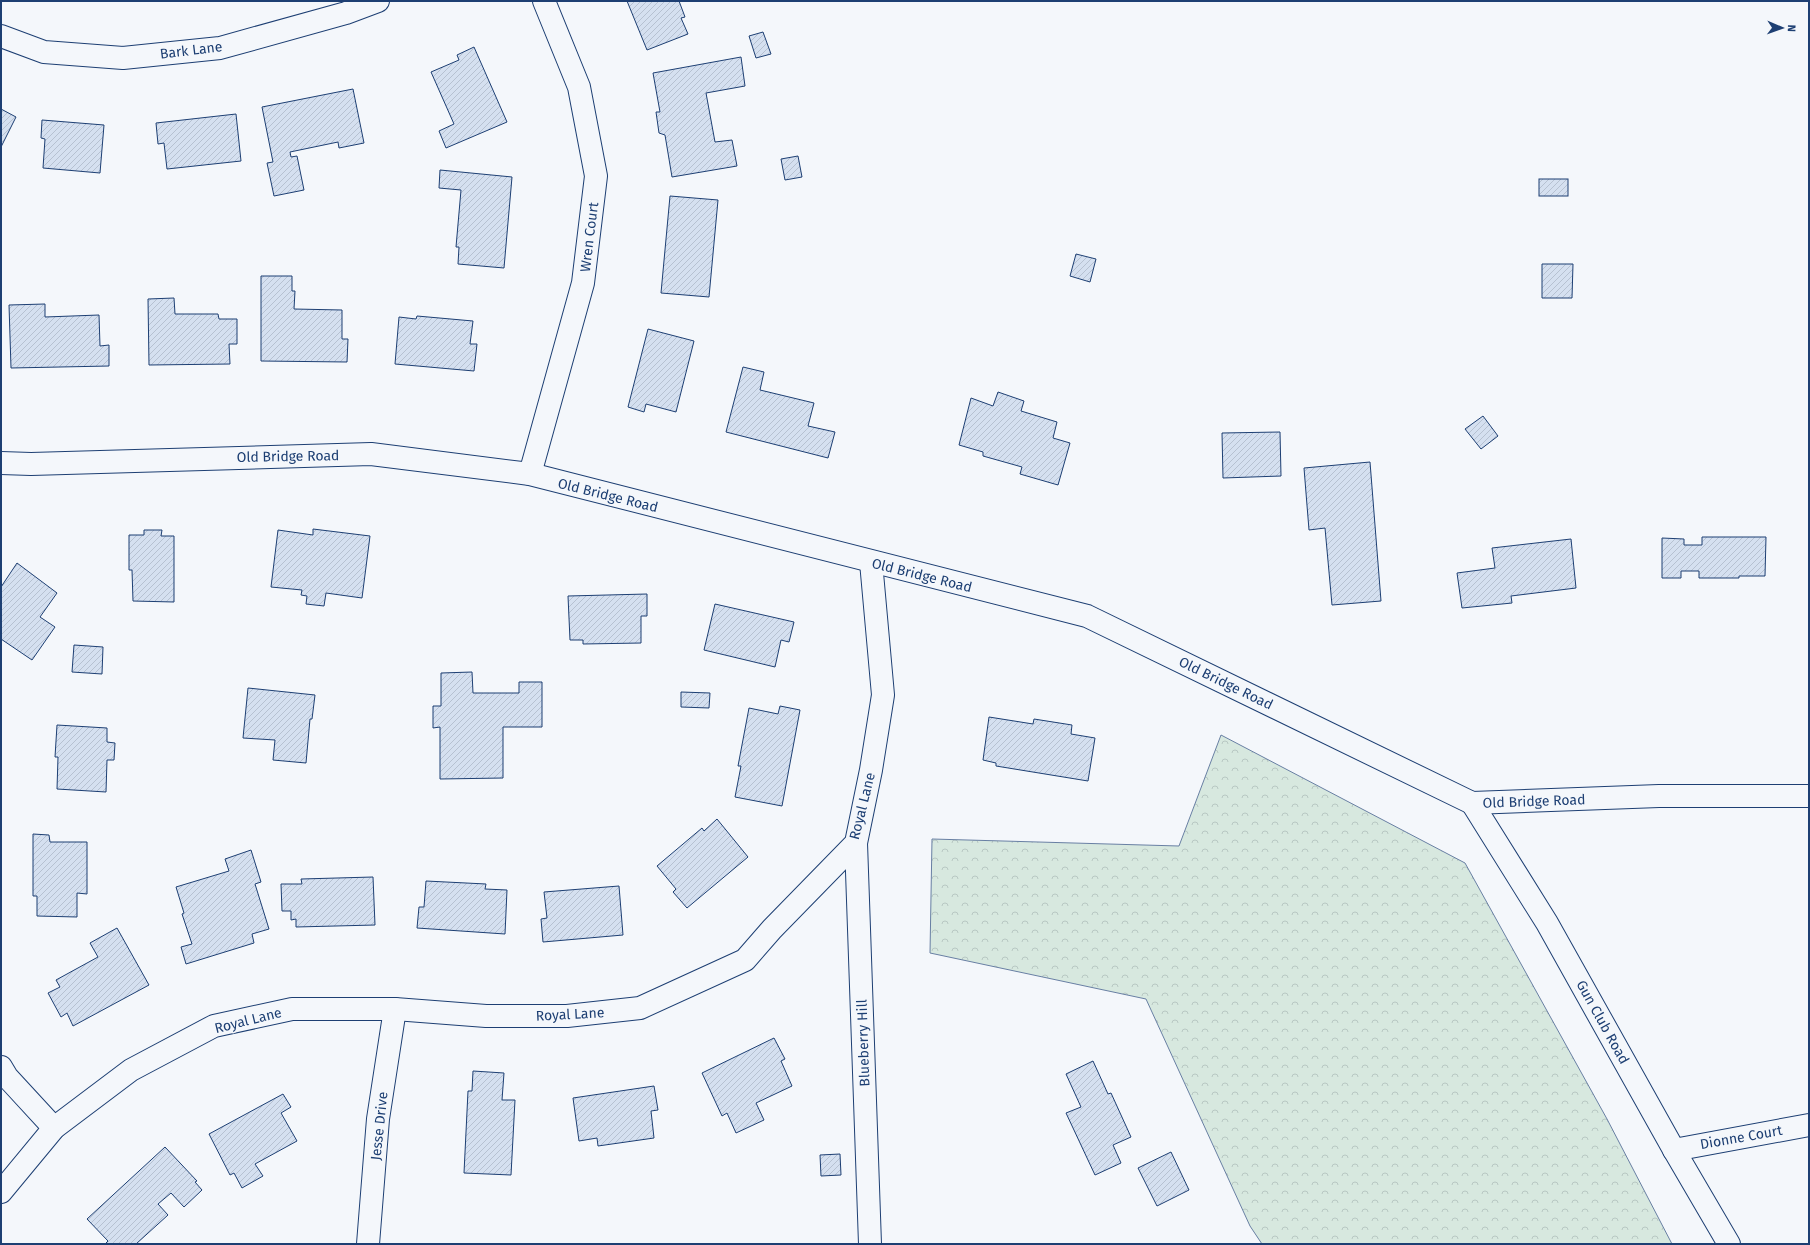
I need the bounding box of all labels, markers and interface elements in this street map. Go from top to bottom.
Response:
north arrow [1762,8,1802,48]
text: N [1785,24,1798,32]
street label: Bark Lane [159,38,223,63]
street label: Wren Court [577,200,602,273]
street label: Old Bridge Road [237,447,340,466]
street label: Old Bridge Road [556,475,660,516]
street label: Old Bridge Road [870,555,974,596]
street label: Old Bridge Road [1176,653,1276,714]
street label: Royal Lane [846,771,879,841]
street label: Old Bridge Road [1482,791,1586,812]
street label: Gun Club Road [1573,977,1633,1067]
street label: Blueberry Hill [853,999,874,1087]
street label: Royal Lane [213,1004,283,1037]
street label: Royal Lane [535,1004,605,1025]
street label: Jesse Drive [367,1091,392,1161]
street label: Dionne Court [1699,1122,1784,1153]

